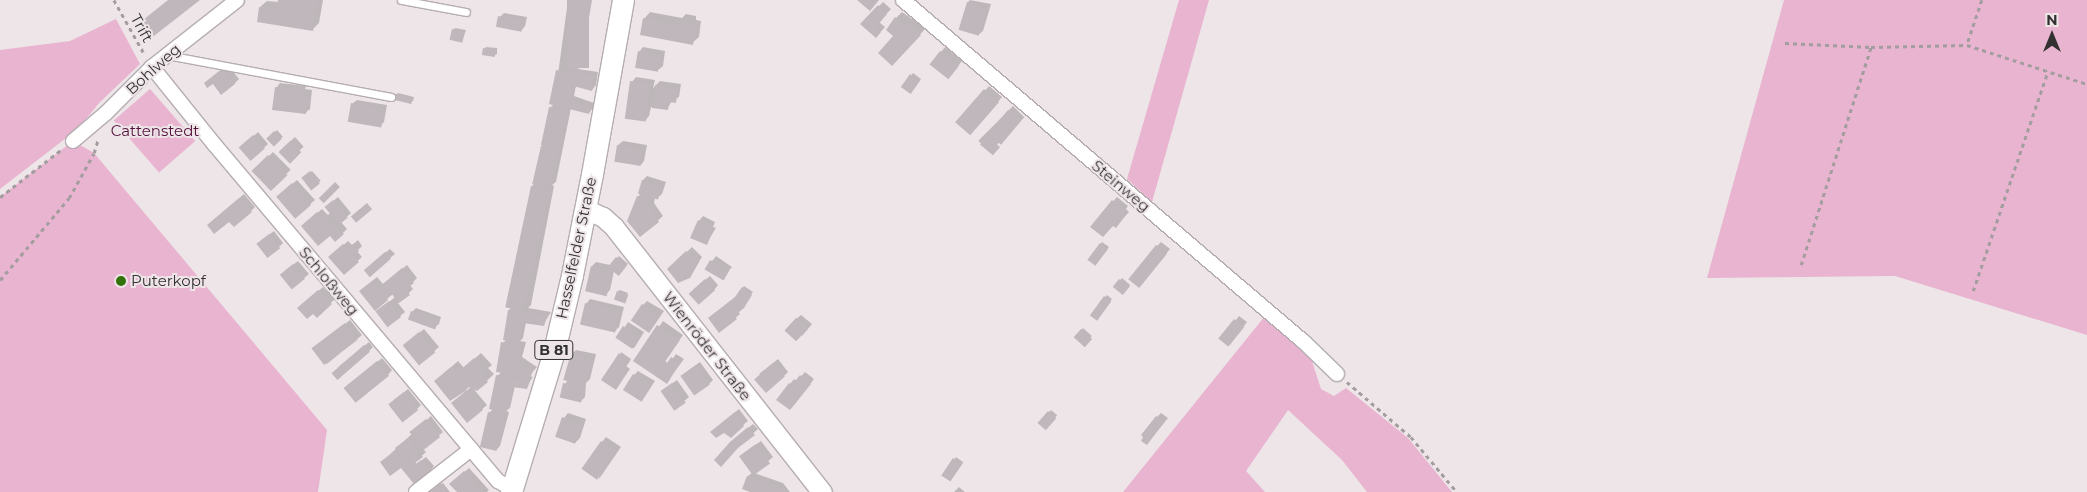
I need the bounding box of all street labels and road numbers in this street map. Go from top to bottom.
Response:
street label: Trift [127,11,157,45]
street label: Bohlweg [122,40,184,98]
street label: Steinweg [1088,156,1154,216]
street label: Hasselfelder Straße [552,175,600,321]
street label: Schloßweg [295,243,363,319]
street label: Wienröder Straße [659,288,755,404]
road number: B 81 [534,338,574,362]

